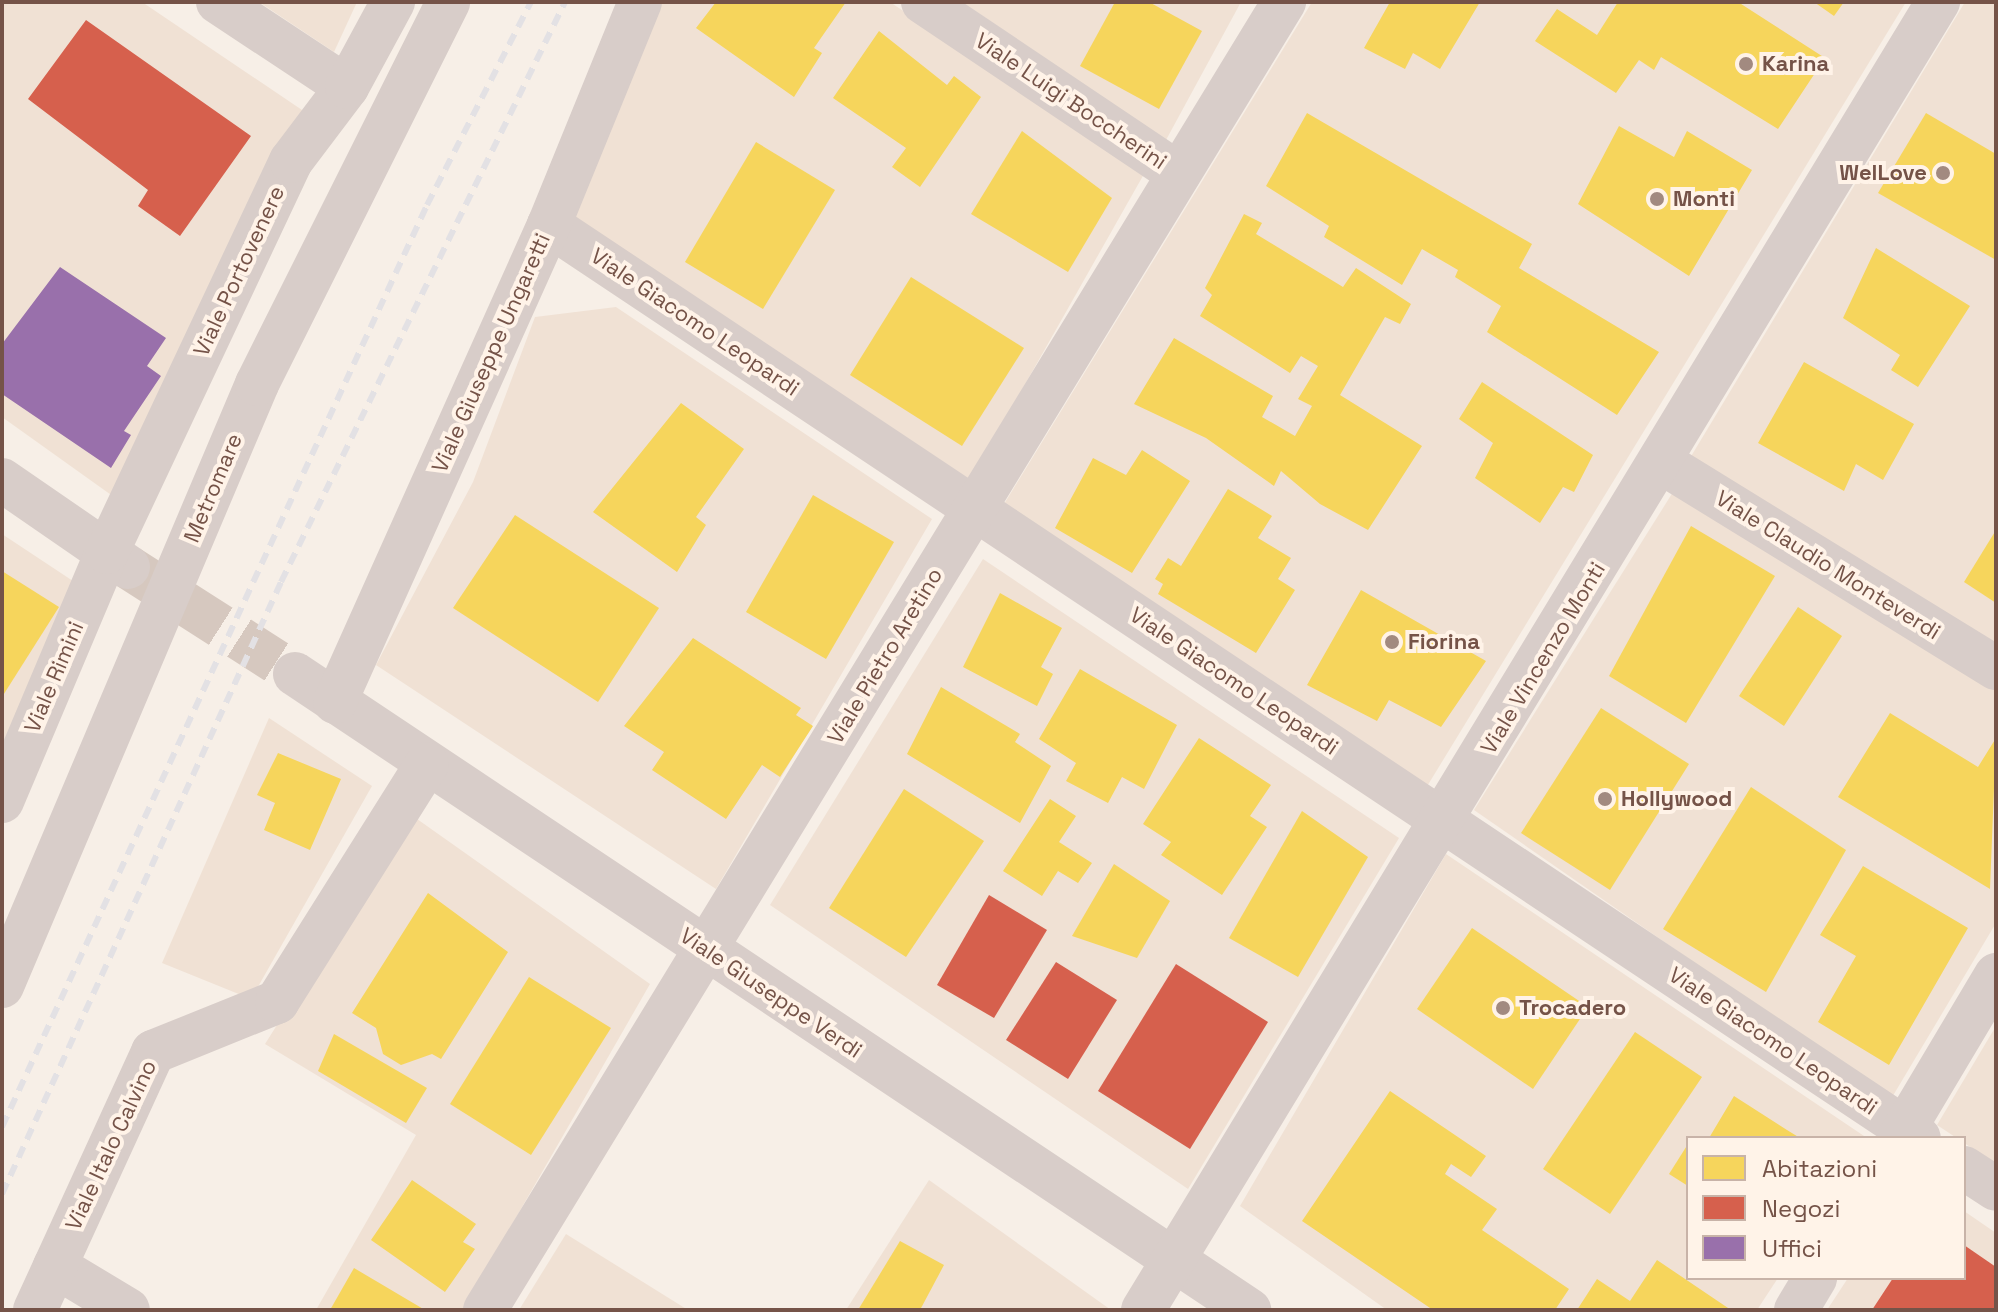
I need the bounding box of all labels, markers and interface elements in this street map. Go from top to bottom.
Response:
street label: Viale Luigi Boccherini [970,27,1172,175]
place label: Karina [1762,51,1829,77]
marker: Karina [1737,55,1755,73]
place label: WelLove [1839,160,1927,186]
marker: WelLove [1934,164,1952,182]
street label: Viale Portovenere [188,181,290,361]
place label: Monti [1673,186,1735,212]
marker: Monti [1648,190,1666,208]
street label: Viale Giuseppe Ungaretti [426,229,556,477]
street label: Viale Giacomo Leopardi [586,242,804,402]
street label: Metromare [178,430,248,546]
street label: Viale Claudio Monteverdi [1711,485,1945,645]
street label: Viale Vincenzo Monti [1475,557,1611,759]
street label: Viale Pietro Aretino [822,563,948,749]
street label: Viale Giacomo Leopardi [1125,601,1343,761]
street label: Viale Rimini [19,617,89,737]
place label: Fiorina [1408,629,1480,655]
marker: Fiorina [1383,633,1401,651]
place label: Hollywood [1621,786,1732,812]
marker: Hollywood [1596,790,1614,808]
street label: Viale Giuseppe Verdi [675,922,867,1064]
street label: Viale Giacomo Leopardi [1664,961,1882,1121]
place label: Trocadero [1519,995,1626,1021]
marker: Trocadero [1494,999,1512,1017]
street label: Viale Italo Calvino [60,1056,162,1234]
legend [1686,1136,1966,1280]
text: Abitazioni [1762,1153,1877,1184]
text: Negozi [1762,1193,1840,1224]
text: Uffici [1762,1233,1822,1264]

